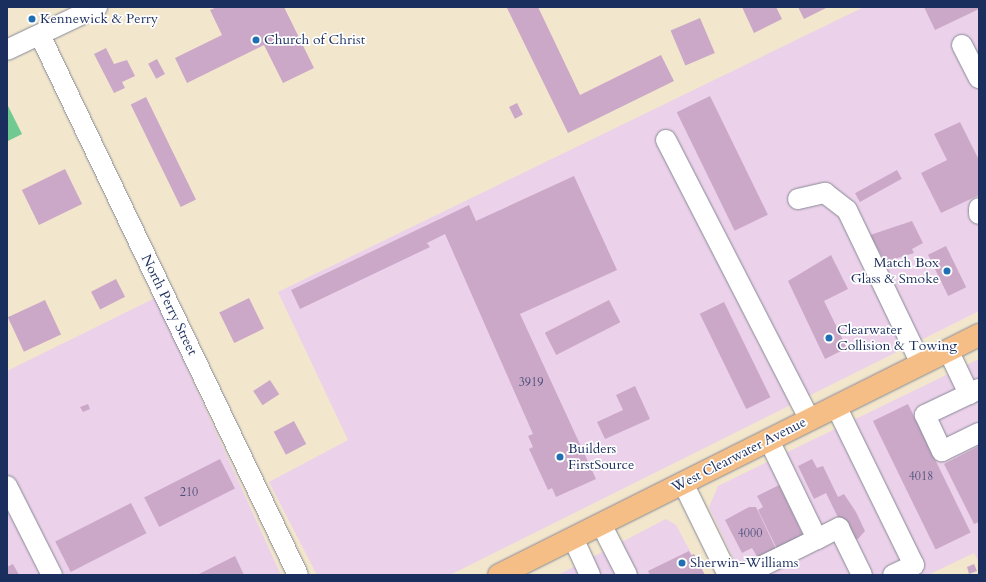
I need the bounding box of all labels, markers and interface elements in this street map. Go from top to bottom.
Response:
place label: Kennewick & Perry [40,11,158,27]
marker: Kennewick & Perry [27,14,37,24]
place label: Church of Christ [264,32,365,48]
marker: Church of Christ [251,35,261,45]
street label: North Perry Street [137,252,201,358]
place label: Match Box Glass & Smoke [851,255,939,288]
marker: Match Box Glass & Smoke [942,266,952,276]
place label: Clearwater Collision & Towing [837,322,957,354]
marker: Clearwater Collision & Towing [824,333,834,343]
house number: 3919 [519,376,543,390]
street label: West Clearwater Avenue [669,414,809,496]
place label: Builders FirstSource [568,441,634,474]
marker: Builders FirstSource [555,452,565,462]
house number: 4018 [909,470,933,484]
house number: 210 [180,486,198,500]
house number: 4000 [738,527,762,541]
place label: Sherwin-Williams [690,555,799,571]
marker: Sherwin-Williams [677,558,687,568]

